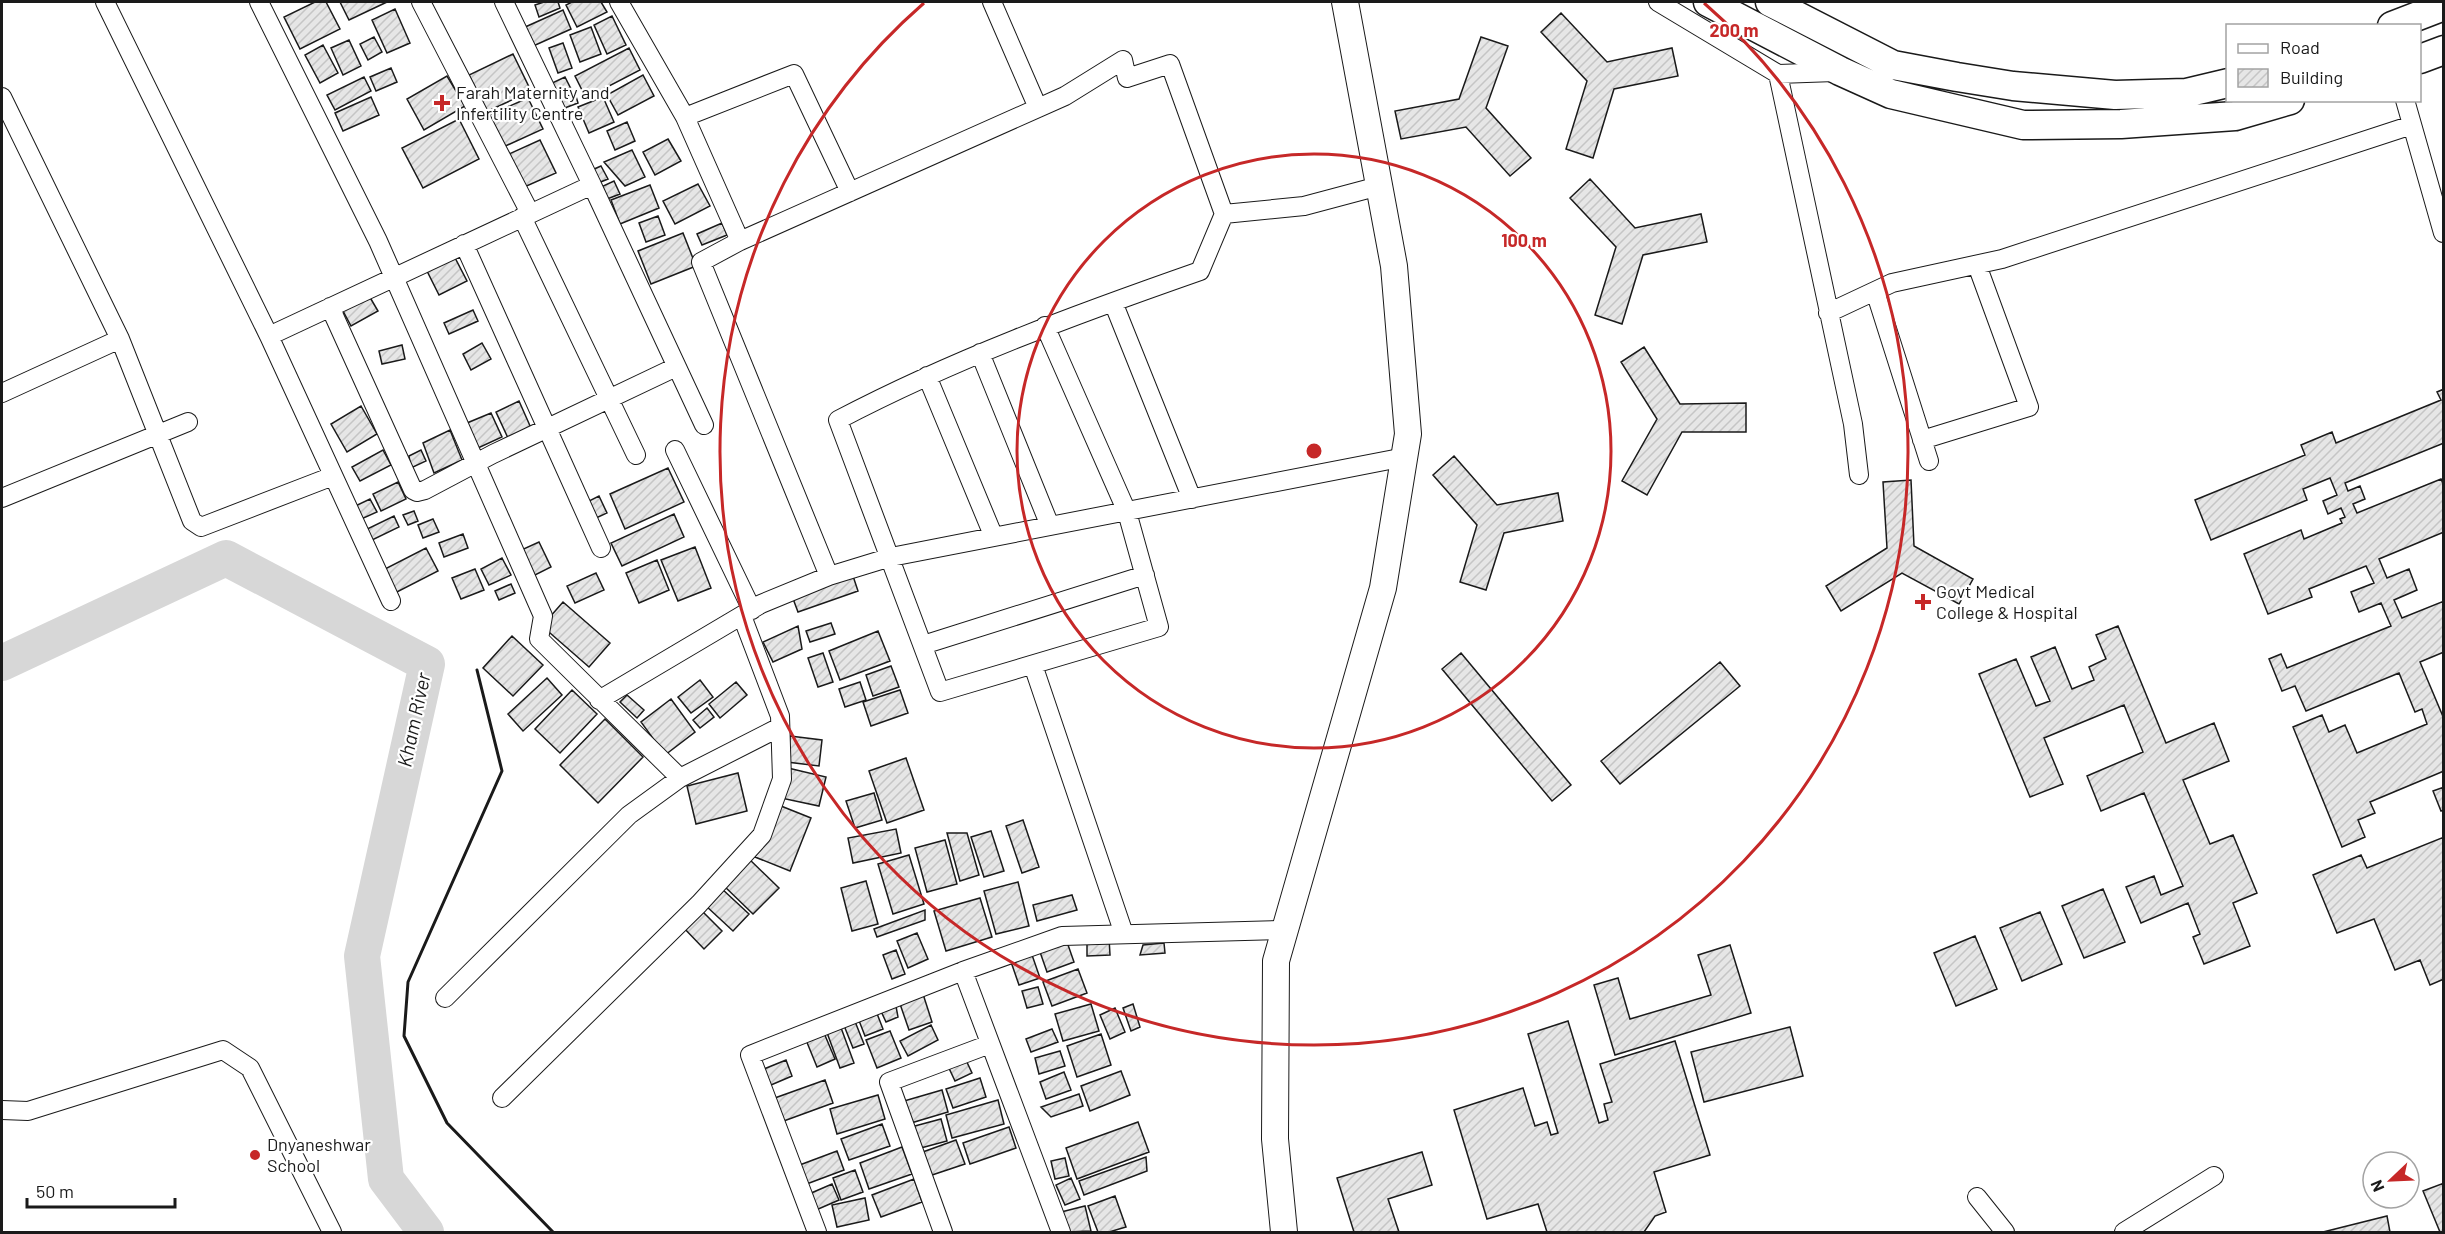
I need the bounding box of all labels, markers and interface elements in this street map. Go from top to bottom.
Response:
text: 200 m [1709,19,1759,41]
legend [2226,24,2421,102]
text: Road [2280,36,2320,58]
text: Building [2280,66,2343,88]
place label: Farah Maternity and Infertility Centre [456,81,610,124]
marker: Farah Maternity and Infertility Centre [433,94,451,112]
text: 100 m [1501,229,1547,251]
centre of rings [1304,441,1324,461]
place label: Govt Medical College & Hospital [1936,580,2078,623]
marker: Govt Medical College & Hospital [1914,593,1932,611]
water label: Kham River [391,669,435,769]
place label: Dnyaneshwar School [267,1133,371,1176]
marker: Dnyaneshwar School [248,1148,262,1162]
north arrow [2361,1150,2421,1210]
scale bar [27,1171,176,1209]
text: N [2366,1177,2388,1195]
text: 50 m [36,1180,74,1202]

